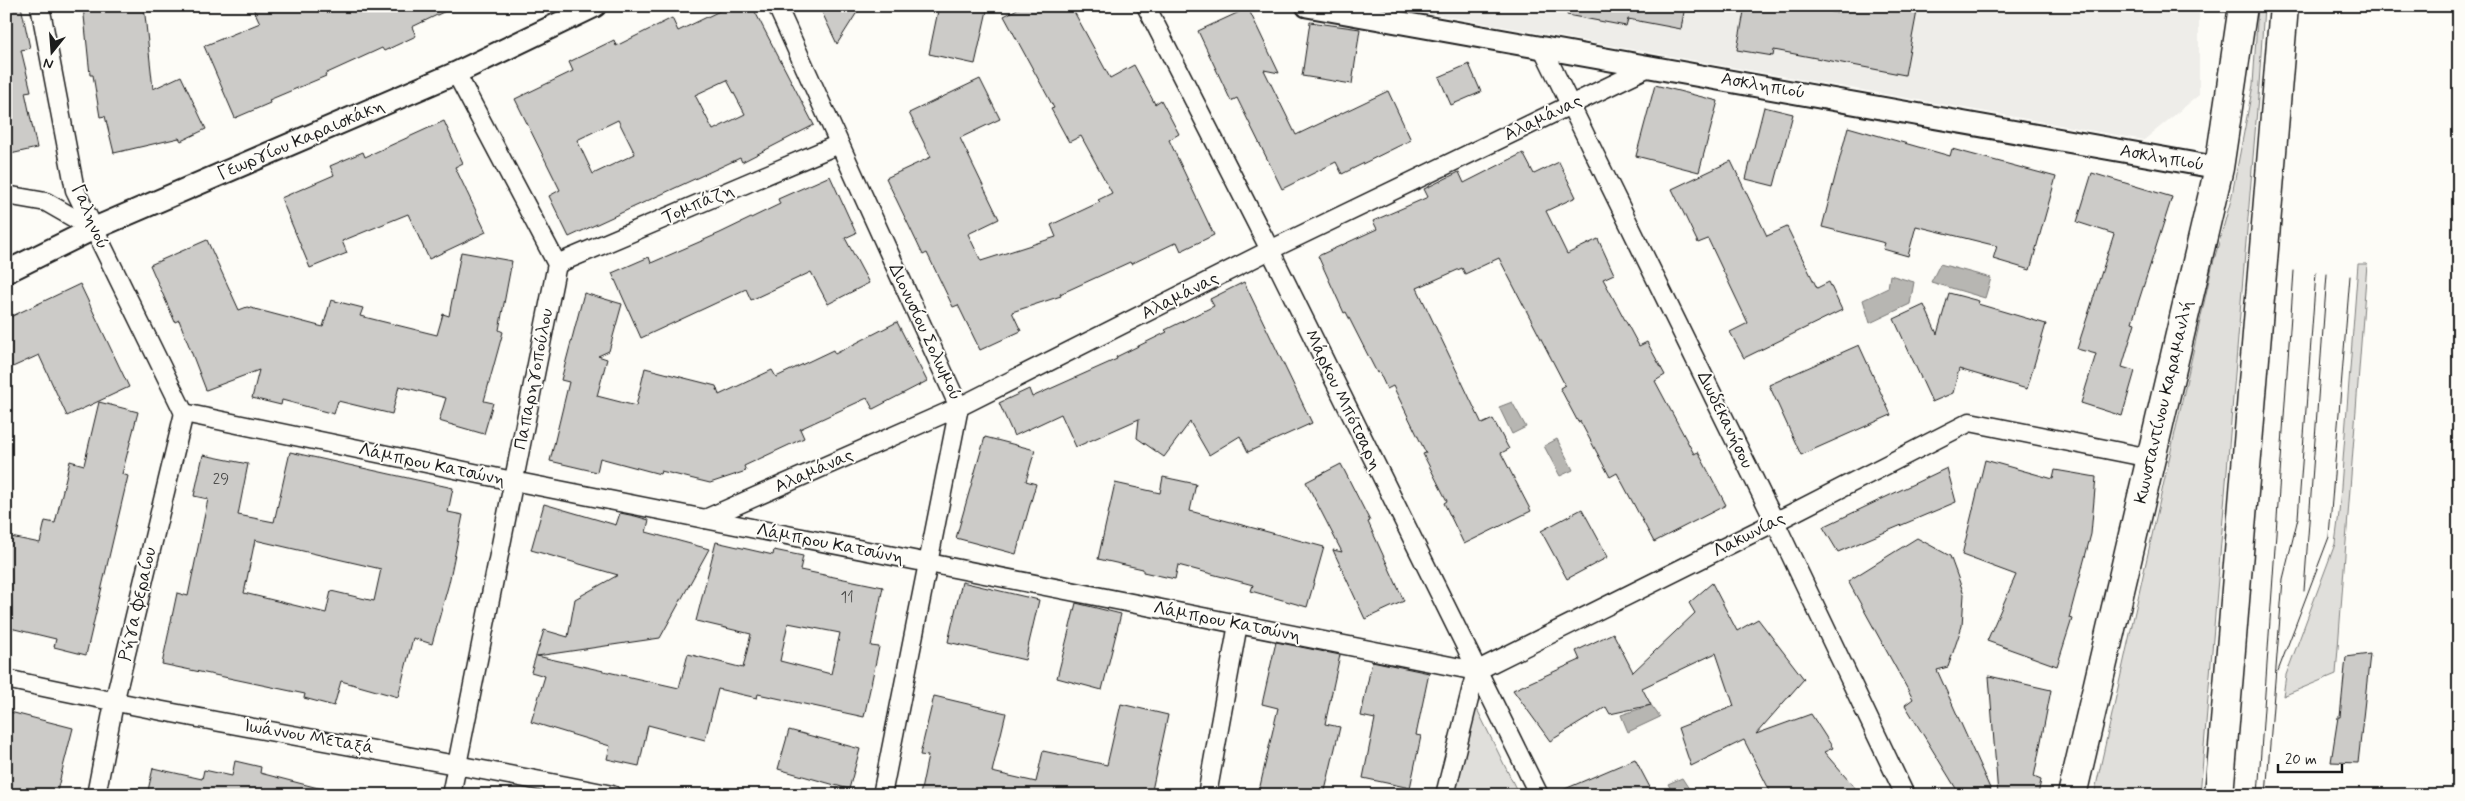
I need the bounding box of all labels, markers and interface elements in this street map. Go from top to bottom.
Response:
north arrow [28,28,78,78]
text: N [41,54,56,73]
street label: Ασκληπιού [1719,67,1807,105]
street label: Αλαμάνας [1500,89,1586,147]
street label: Γεωργίου Καραισκάκη [214,94,388,186]
street label: Ασκληπιού [2118,139,2206,177]
street label: Τομπάζη [658,178,738,230]
street label: Γαληνού [66,181,114,253]
street label: Διονυσίου Σολωμού [883,260,967,404]
street label: Αλαμάνας [1137,266,1223,326]
street label: Κωνσταντίνου Καραμανλή [2129,298,2199,506]
street label: Παπαρηγοπούλου [509,306,559,452]
street label: Μάρκου Μπότσαρη [1299,326,1387,474]
street label: Δωδεκανήσου [1691,367,1759,473]
street label: Λάμπρου Κατσώνη [356,438,508,492]
street label: Αλαμάνας [771,443,857,499]
house number: 29 [213,470,229,490]
street label: Λακωνίας [1709,507,1789,563]
street label: Λάμπρου Κατσώνη [754,518,906,570]
street label: Ρήγα Φεραίου [113,545,163,663]
house number: 11 [840,588,854,608]
street label: Λάμπρου Κατσώνη [1151,596,1303,648]
street label: Ιωάννου Μεταξά [242,714,376,760]
scale bar [2278,741,2341,773]
text: 20 m [2285,750,2317,770]

